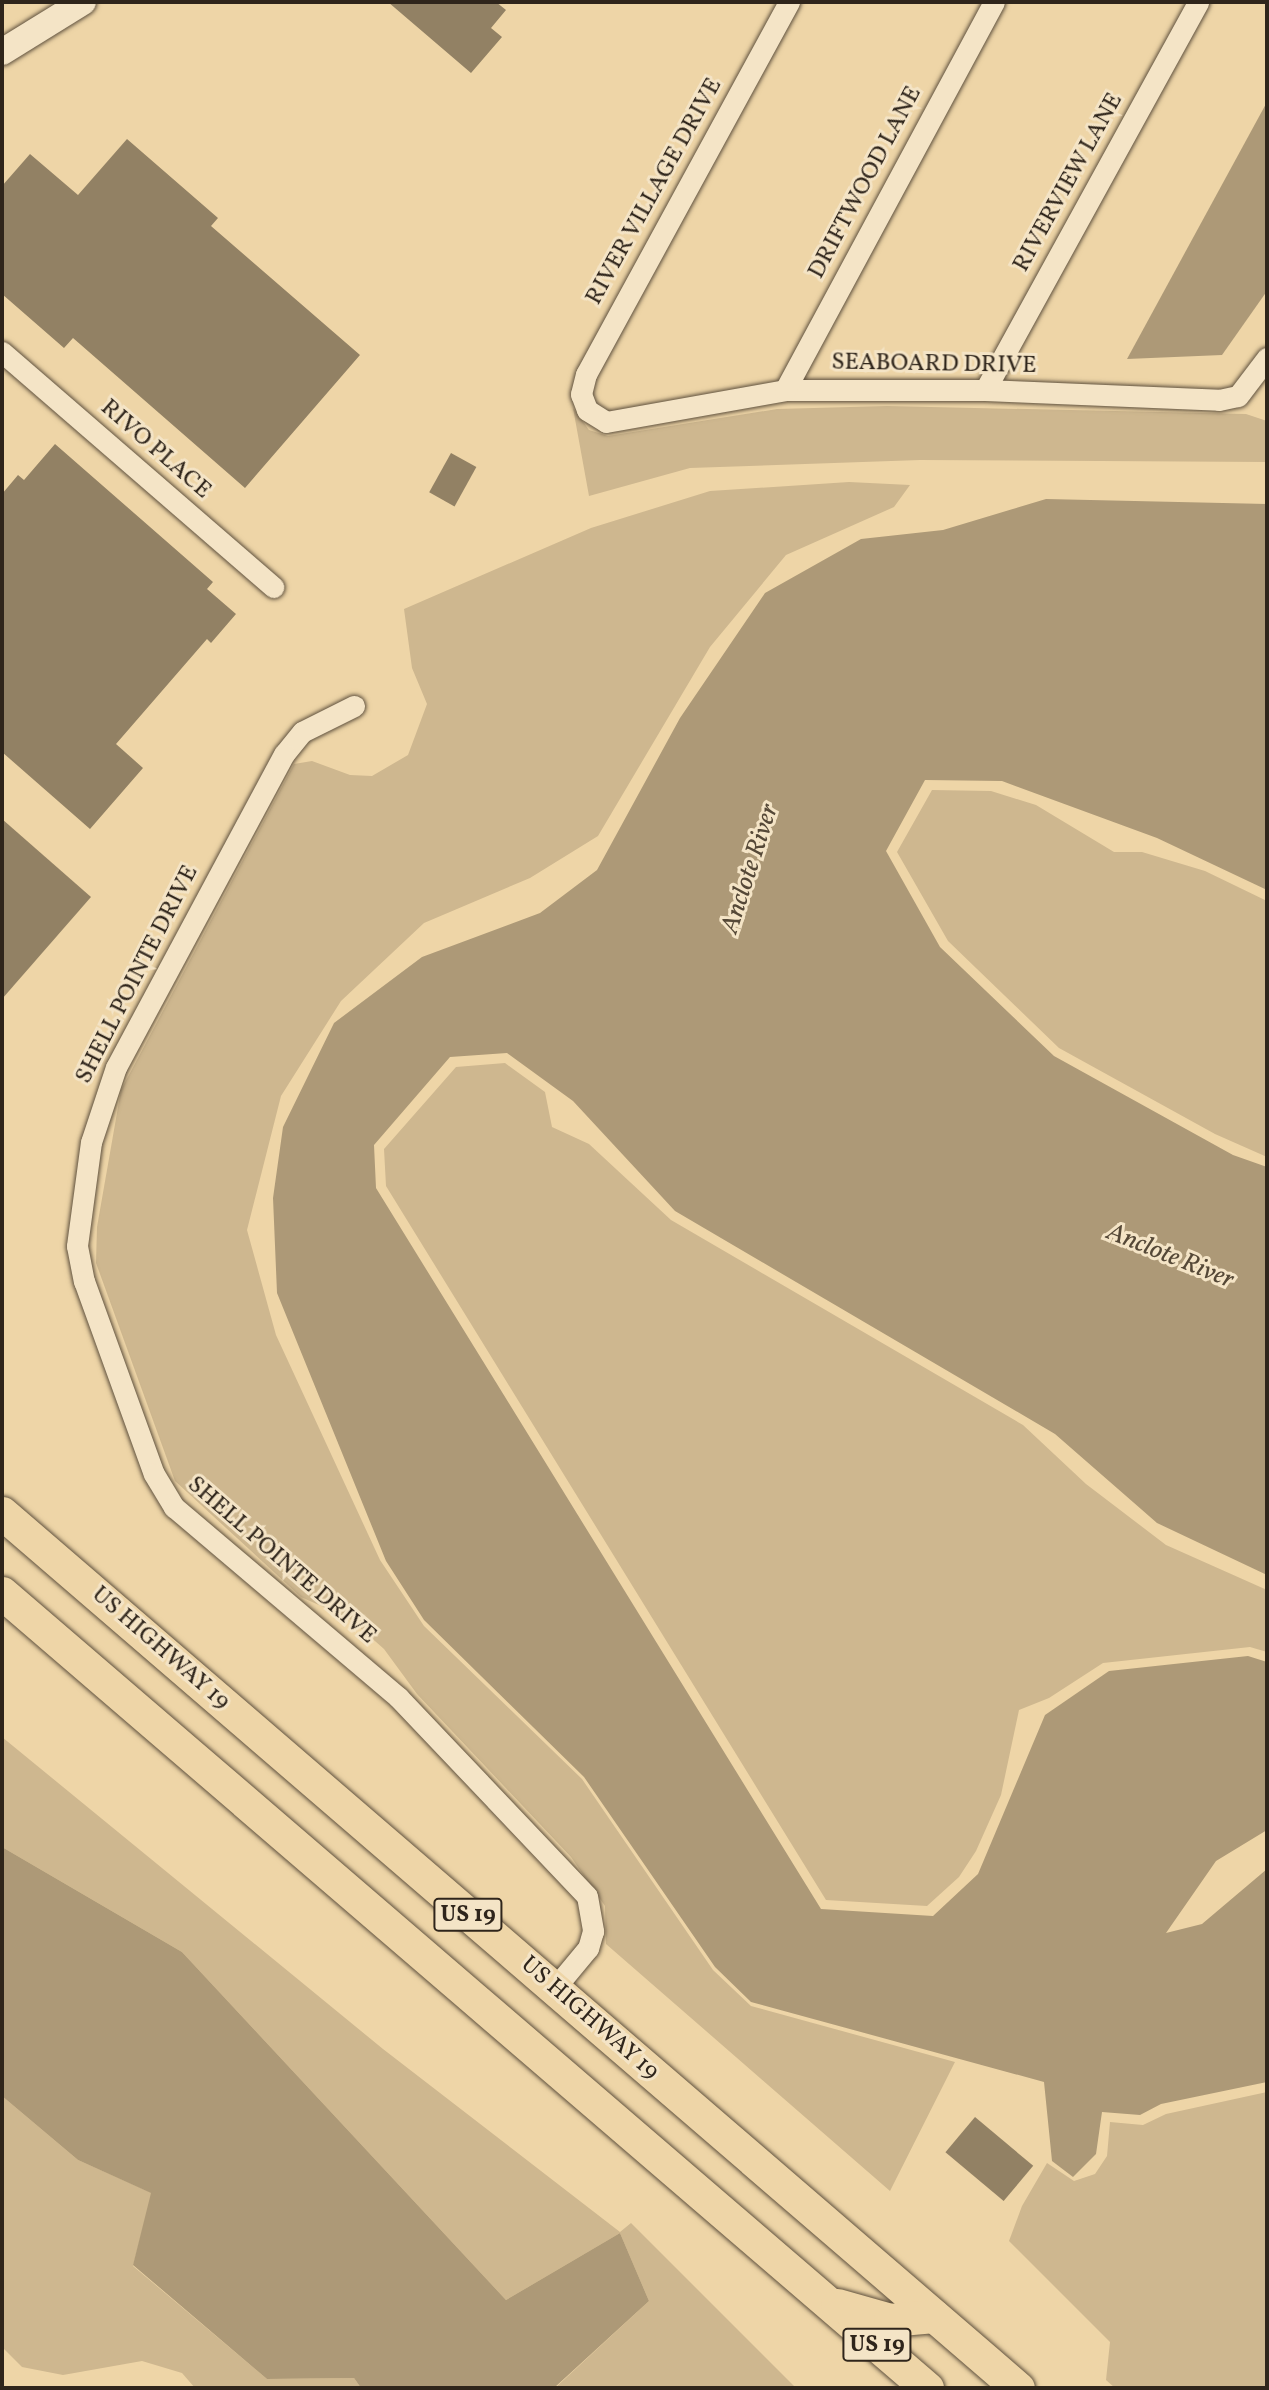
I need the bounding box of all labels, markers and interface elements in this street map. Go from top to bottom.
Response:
street label: RIVER VILLAGE DRIVE [581,73,729,311]
street label: DRIFTWOOD LANE [803,82,929,284]
street label: RIVERVIEW LANE [1008,88,1130,278]
street label: SEABOARD DRIVE [831,349,1037,381]
street label: RIVO PLACE [94,394,216,506]
water label: Anclote River [715,800,787,938]
street label: SHELL POINTE DRIVE [70,861,206,1089]
water label: Anclote River [1102,1217,1238,1297]
street label: SHELL POINTE DRIVE [181,1471,381,1651]
street label: US HIGHWAY 19 [85,1581,235,1717]
road number: US 19 [433,1896,503,1934]
street label: US HIGHWAY 19 [514,1951,664,2087]
road number: US 19 [842,2326,912,2364]

